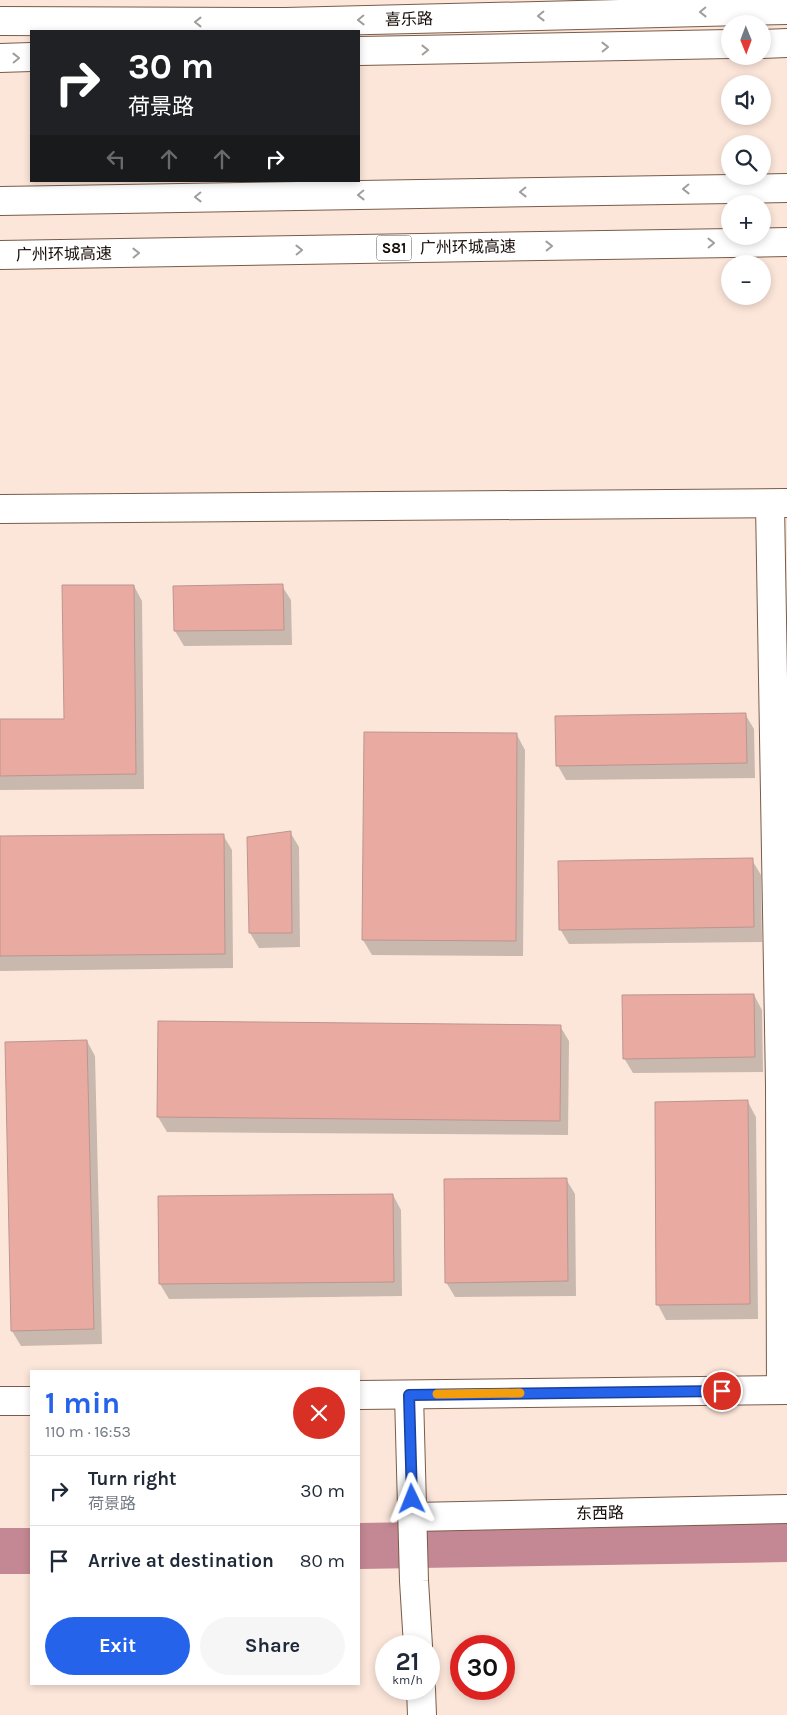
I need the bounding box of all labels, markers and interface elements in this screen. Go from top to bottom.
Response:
one-way arrow [699,7,707,18]
street label: 喜乐路 [385,9,433,29]
one-way arrow [537,11,544,21]
one-way arrow [357,15,365,26]
north arrow [721,15,771,65]
map controls [721,15,771,305]
one-way arrow [194,17,202,27]
one-way arrow [602,42,609,52]
one-way arrow [422,45,429,55]
text: 30 m [128,46,214,87]
icon: right [45,50,110,115]
one-way arrow [12,53,20,63]
button: sound [721,75,771,125]
text: 荷景路 [128,94,194,120]
button: search [721,135,771,185]
icon: left [102,145,130,173]
icon: ahead [155,145,183,173]
icon: ahead [208,145,236,173]
icon: right [261,145,289,173]
one-way arrow [682,184,690,194]
one-way arrow [519,187,527,197]
one-way arrow [357,190,364,200]
one-way arrow [194,192,202,203]
button: + [721,195,771,245]
road number: S81 [376,236,412,260]
street label: 广州环城高速 [420,237,516,257]
one-way arrow [708,238,715,248]
one-way arrow [545,241,553,251]
street label: 广州环城高速 [16,244,112,264]
one-way arrow [295,245,303,255]
one-way arrow [132,248,140,258]
button: − [721,255,771,305]
pin [701,1370,743,1412]
icon: arrive [708,1377,736,1405]
text: 1 min [45,1385,120,1421]
button: close [293,1387,345,1439]
text: 110 m · 16:53 [45,1422,131,1441]
text: Turn right [88,1468,177,1490]
position arrow [385,1472,437,1524]
icon: right [45,1477,73,1505]
text: 30 m [300,1480,345,1502]
text: 荷景路 [88,1494,136,1513]
street label: 东西路 [576,1503,624,1523]
icon: arrive [45,1547,73,1575]
text: Arrive at destination [88,1550,274,1572]
text: 80 m [300,1550,345,1572]
button: Exit [45,1617,190,1675]
button: Share [200,1617,345,1675]
speed limit sign: 30 [450,1635,515,1700]
text: 21 [395,1647,420,1676]
text: km/h [392,1673,423,1687]

